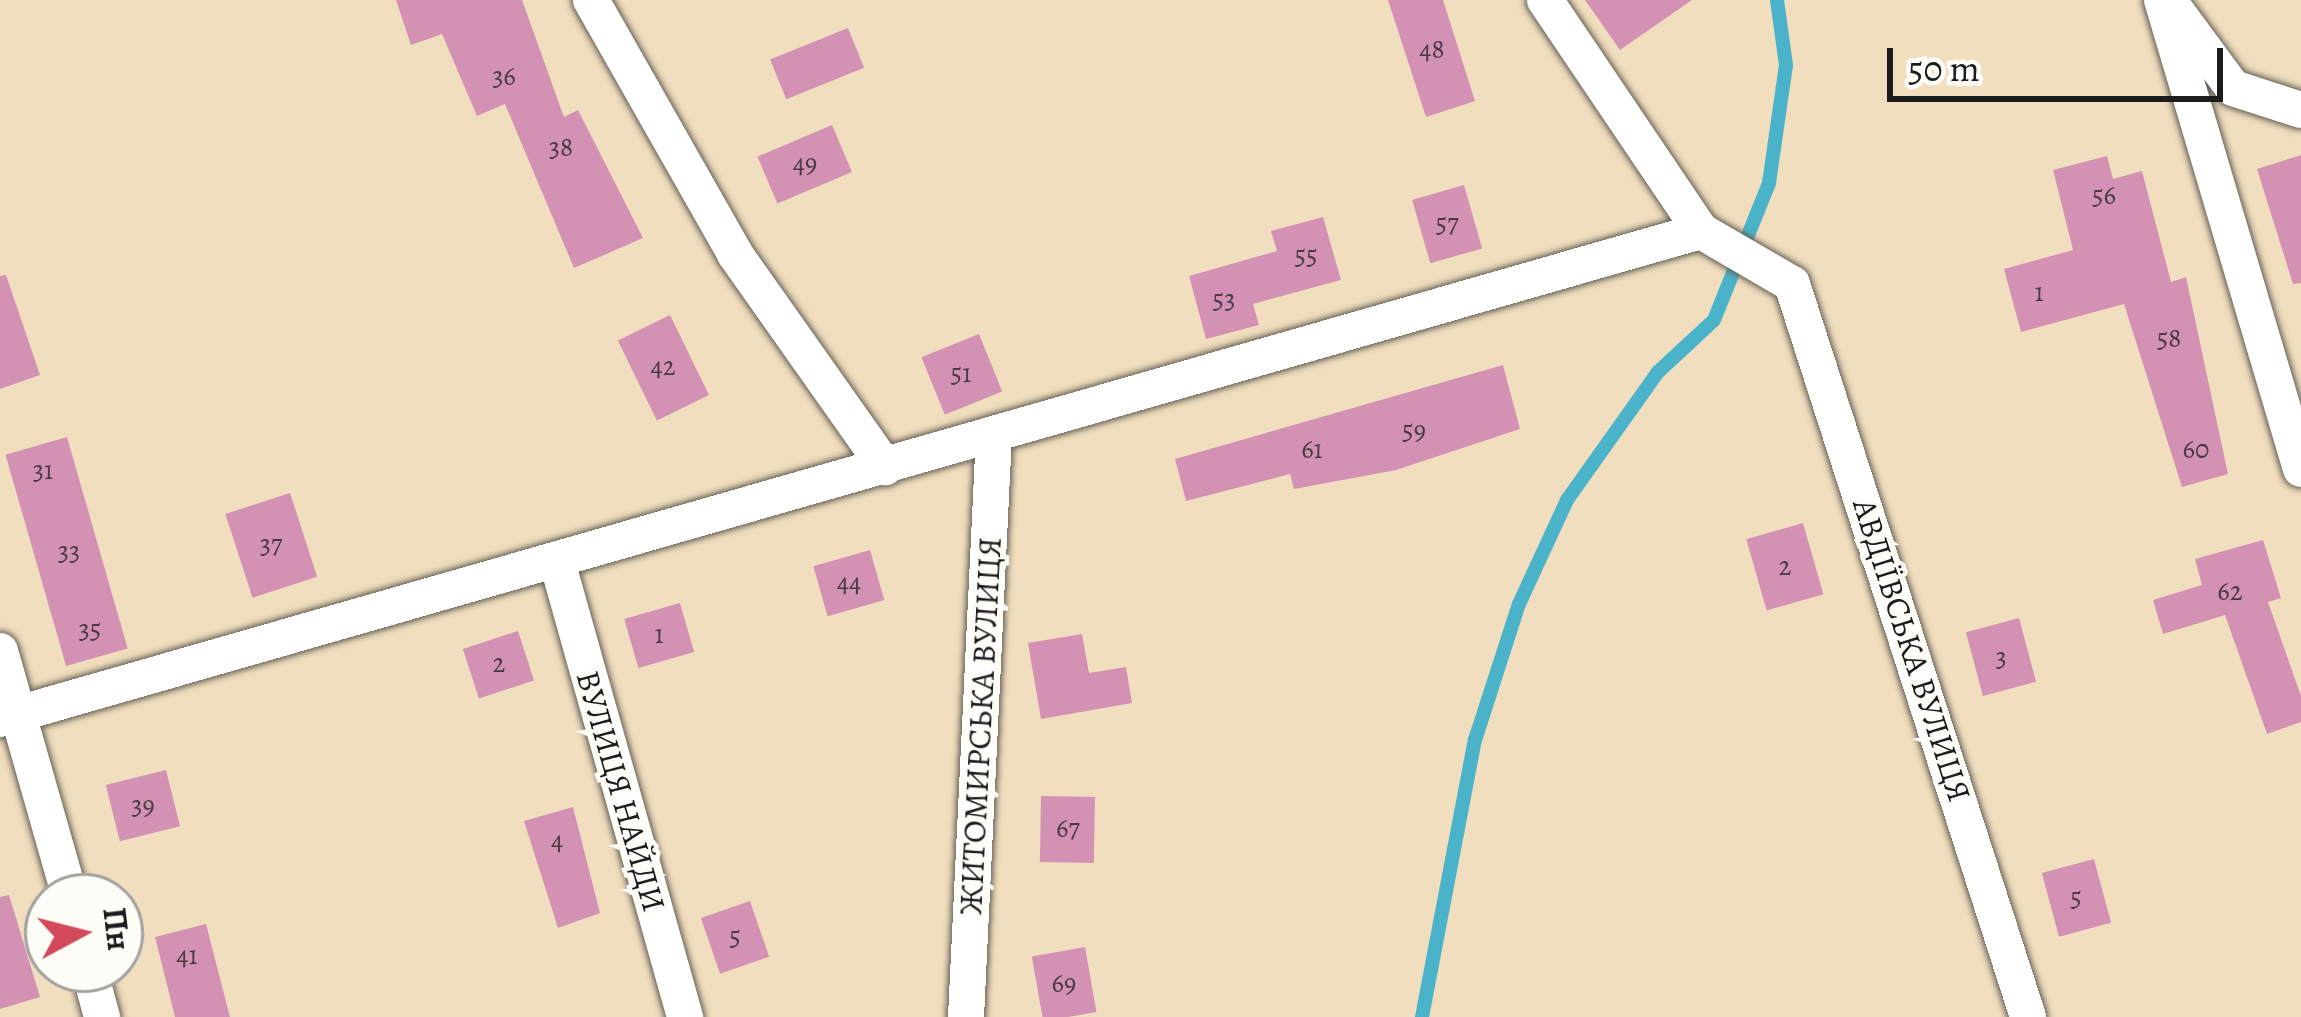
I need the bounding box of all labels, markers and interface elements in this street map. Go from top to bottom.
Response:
scale bar [1893,24,2229,98]
house number: 48 [1419,34,1445,66]
text: 50 m [1908,44,1980,93]
house number: 36 [492,61,516,93]
house number: 38 [549,132,573,164]
house number: 49 [793,148,817,180]
house number: 56 [2092,180,2116,212]
house number: 57 [1436,208,1458,240]
house number: 55 [1294,240,1318,272]
house number: 1 [2034,277,2044,309]
house number: 53 [1213,284,1235,316]
house number: 58 [2157,323,2181,355]
house number: 42 [650,351,676,383]
house number: 51 [951,358,971,390]
house number: 59 [1402,415,1426,447]
house number: 61 [1301,434,1323,466]
house number: 60 [2183,434,2209,466]
house number: 31 [33,455,53,487]
street label: АВДІЇВСЬКА ВУЛИЦЯ [1844,494,1980,806]
house number: 37 [260,529,282,561]
house number: 33 [58,536,80,568]
street label: ЖИТОМИРСЬКА ВУЛИЦЯ [950,536,1010,916]
house number: 2 [1779,551,1791,583]
house number: 44 [837,567,861,599]
house number: 62 [2217,576,2243,608]
house number: 35 [79,614,101,646]
house number: 1 [654,619,664,651]
house number: 3 [1995,642,2007,674]
house number: 2 [493,648,505,680]
street label: ВУЛИЦЯ НАЙДИ [568,666,674,916]
house number: 39 [131,790,155,822]
house number: 67 [1056,813,1080,845]
house number: 4 [551,825,563,857]
north arrow [24,873,144,993]
house number: 5 [2070,882,2082,914]
text: Пн [92,905,142,953]
house number: 5 [729,921,741,953]
house number: 41 [176,940,198,972]
house number: 69 [1052,968,1076,1000]

